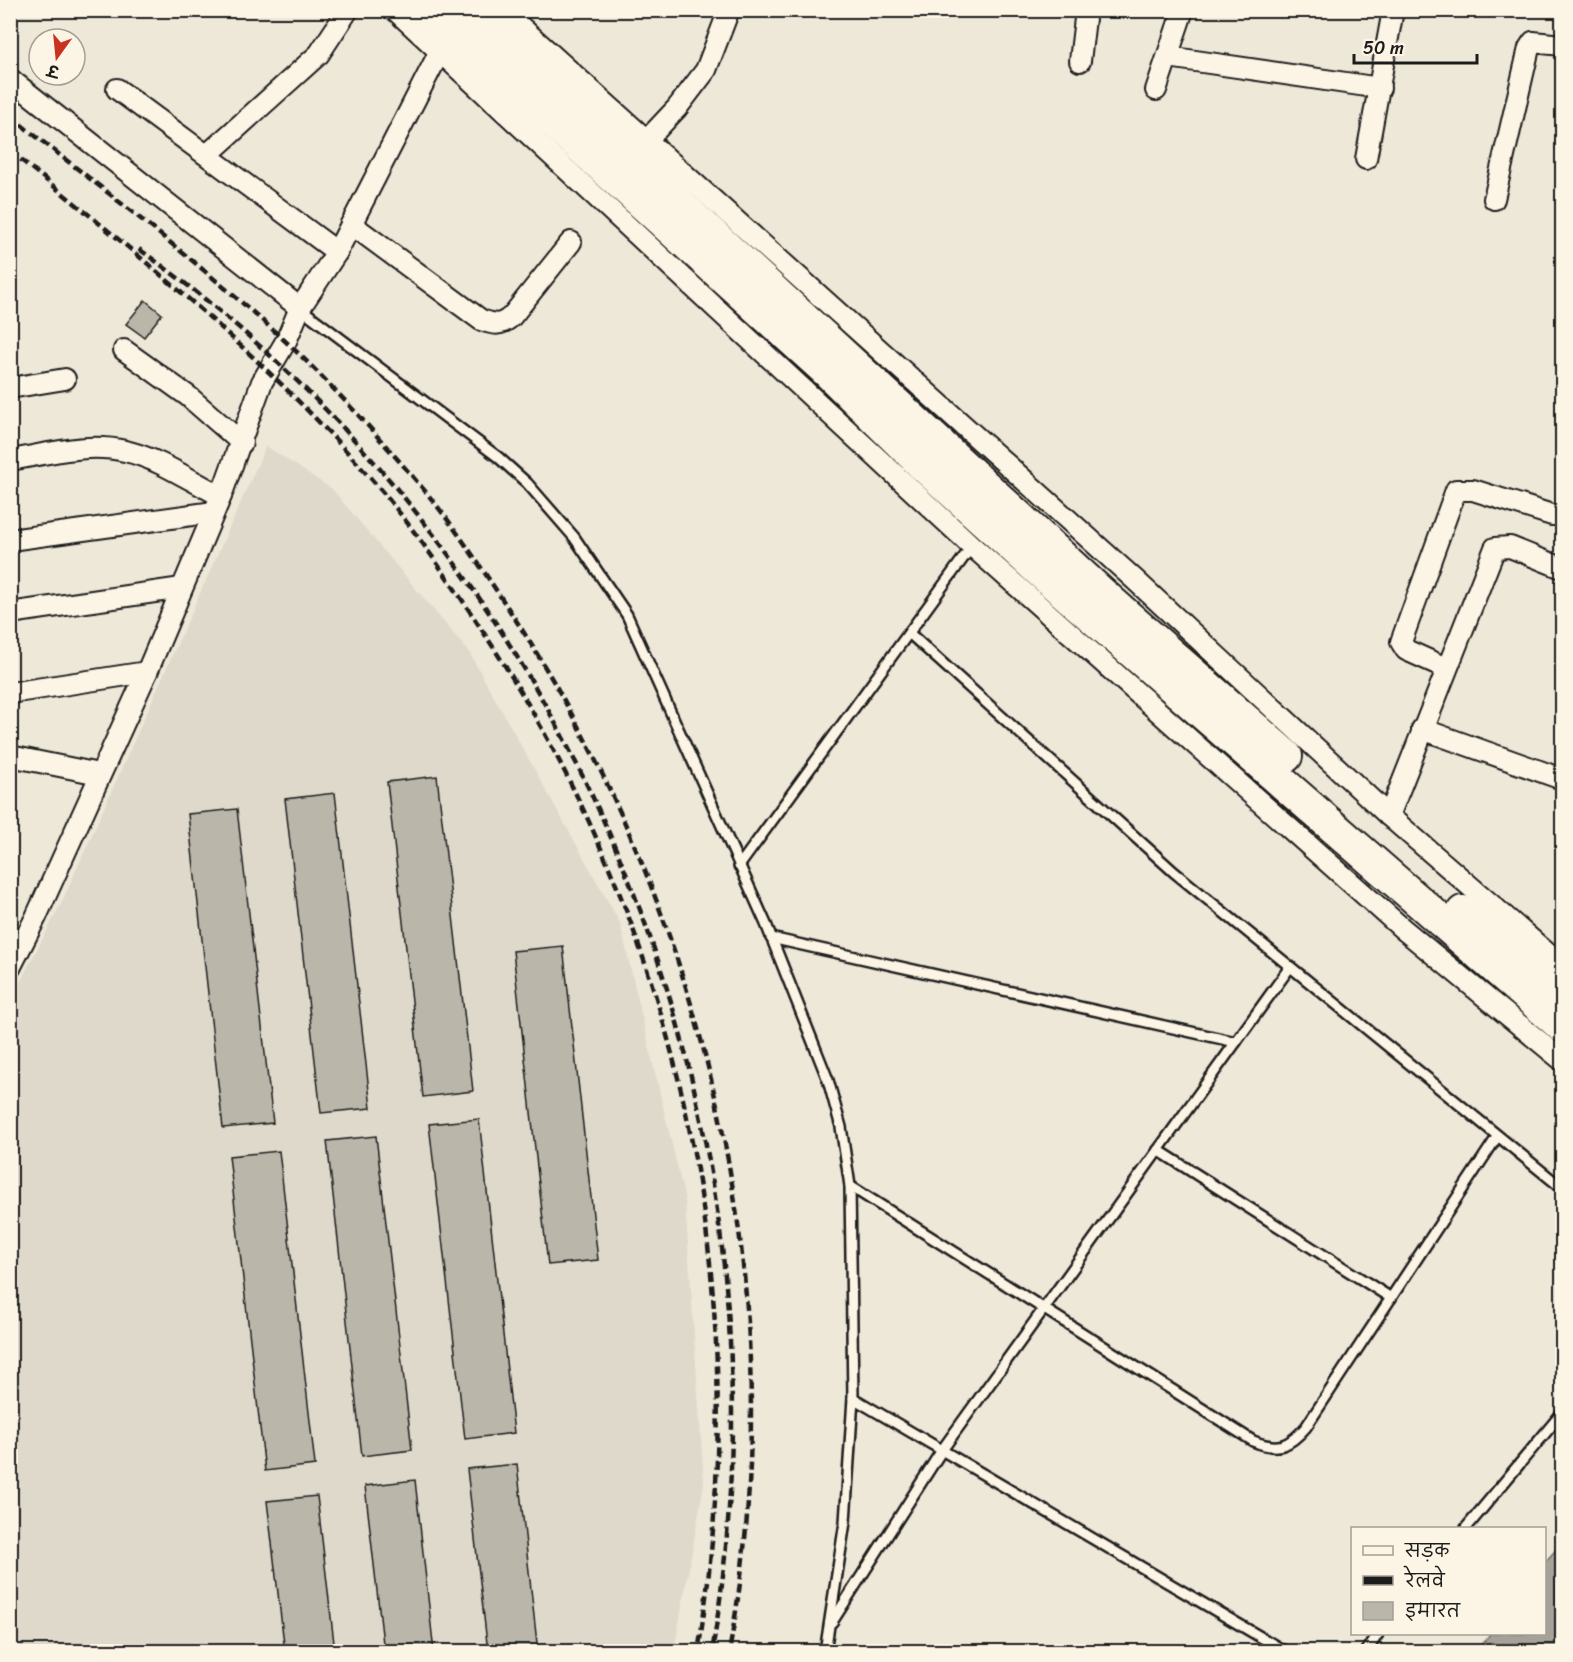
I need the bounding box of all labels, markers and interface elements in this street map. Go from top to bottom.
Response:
north arrow [27,27,87,87]
scale bar [1354,27,1477,65]
text: 50 m [1363,32,1404,64]
text: उ [43,55,64,87]
legend [1351,1527,1546,1635]
text: सड़क [1404,1535,1450,1567]
text: रेलवे [1403,1565,1446,1597]
text: इमारत [1405,1595,1461,1627]

